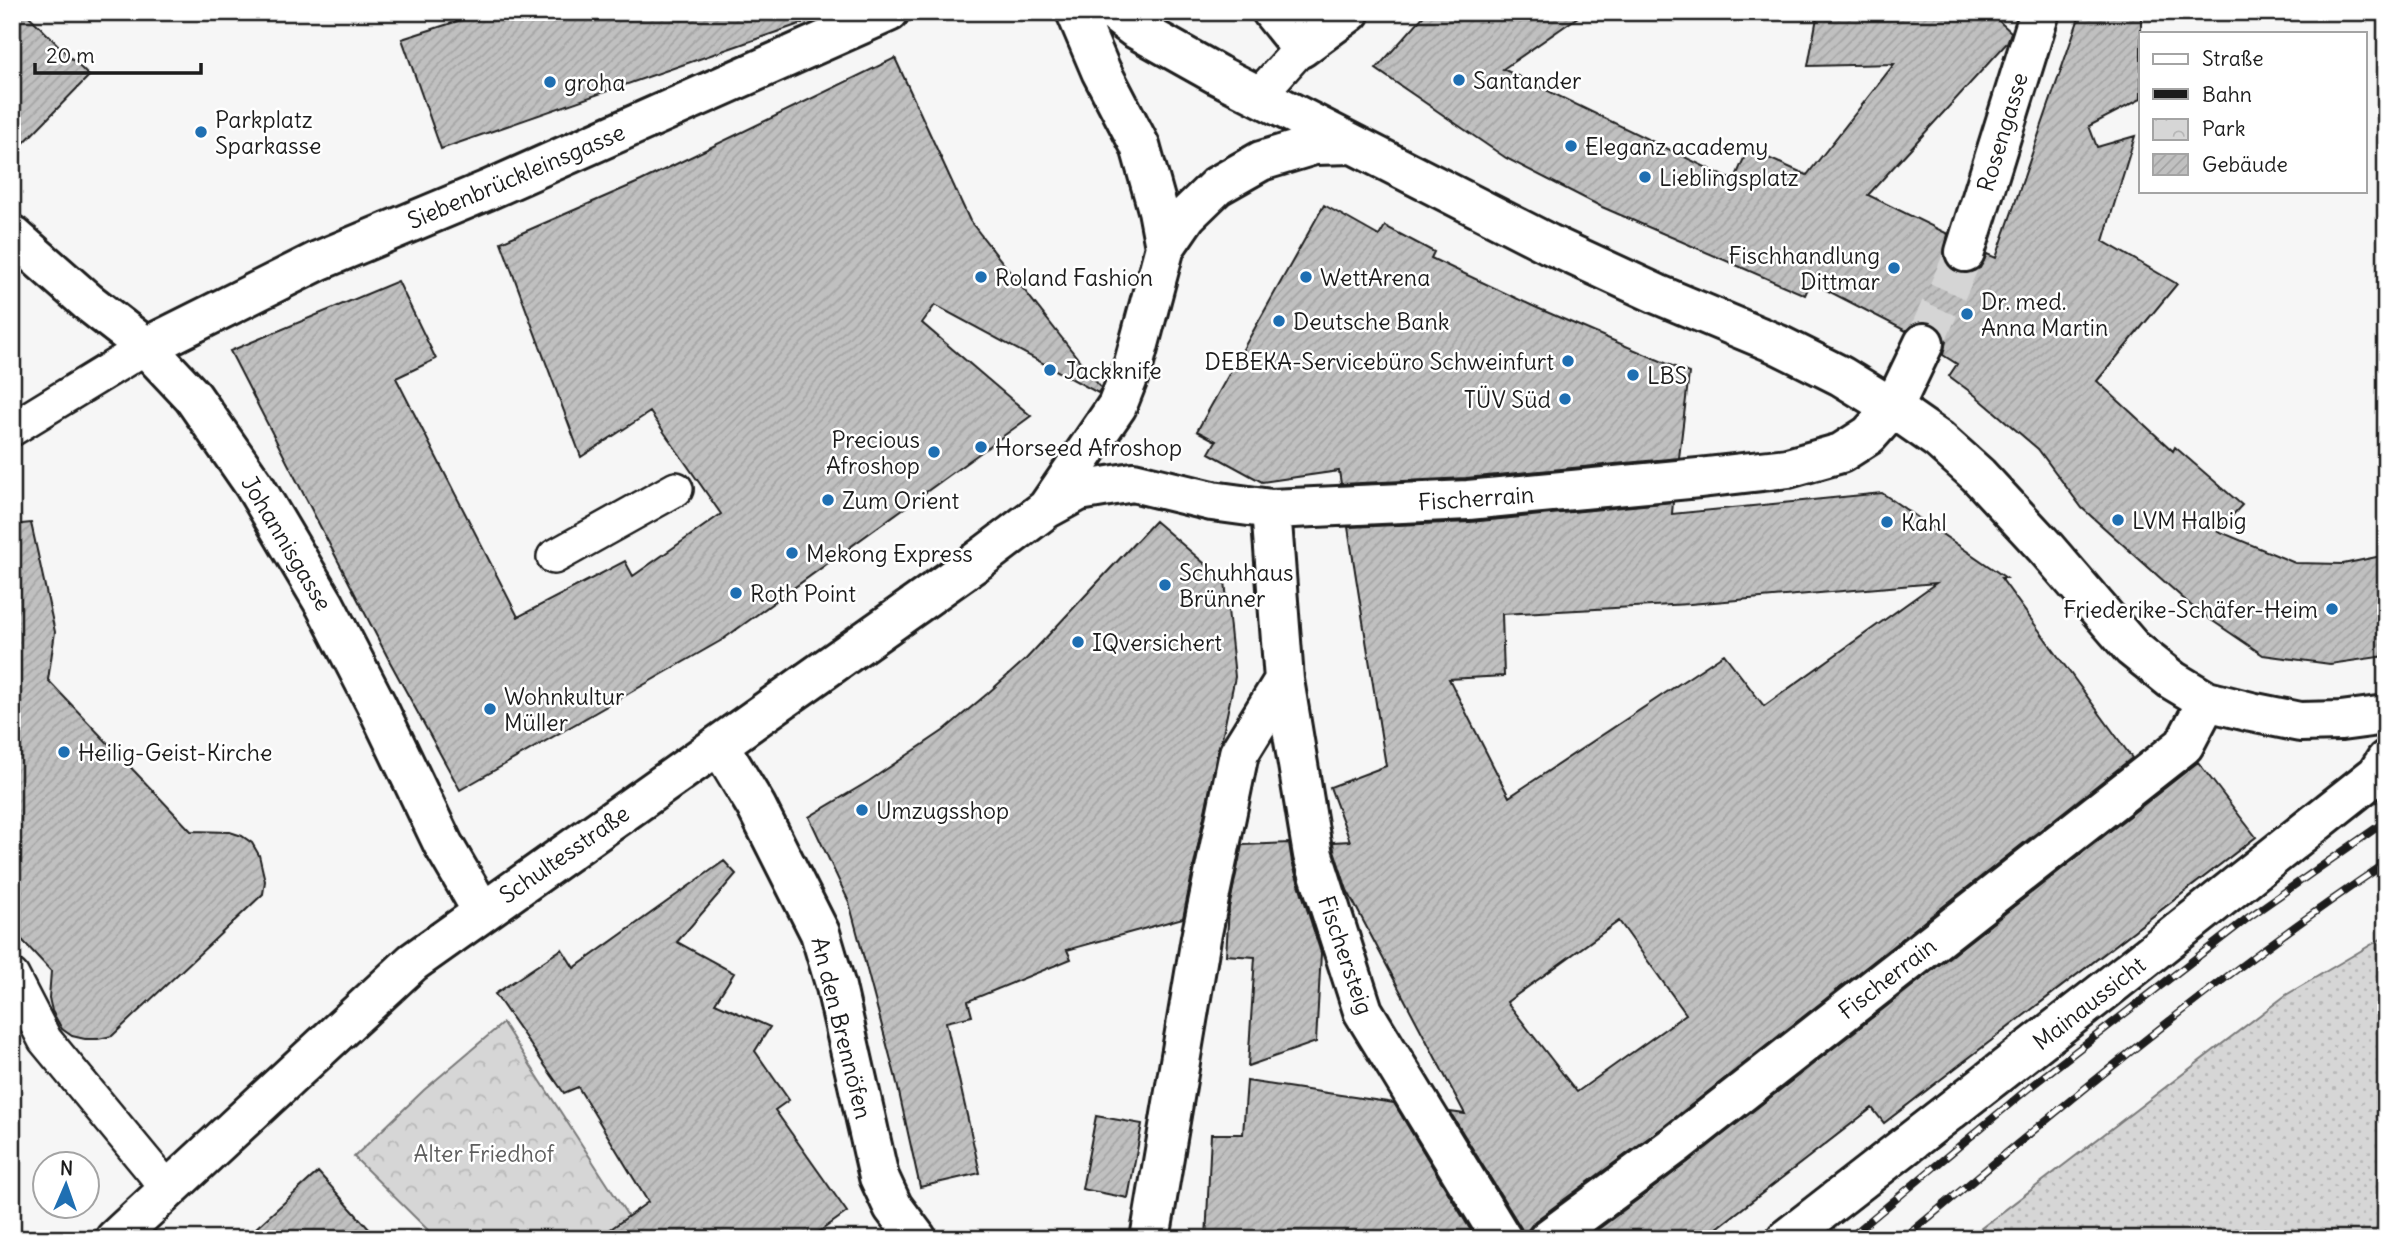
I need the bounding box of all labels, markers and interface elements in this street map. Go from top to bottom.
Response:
scale bar [35,32,201,76]
legend [2139,32,2366,192]
text: 20 m [46,42,95,69]
text: Straße [2202,45,2263,72]
place label: Santander [1473,66,1582,95]
place label: groha [564,68,625,97]
street label: Rosengasse [1970,69,2034,195]
marker: Santander [1451,72,1467,88]
marker: groha [542,74,558,90]
text: Bahn [2202,81,2252,108]
place label: Parkplatz Sparkasse [215,105,321,160]
text: Park [2202,115,2245,142]
street label: Siebenbrückleinsgasse [403,117,629,235]
marker: Parkplatz Sparkasse [193,124,209,140]
place label: Eleganz academy [1585,132,1768,161]
marker: Eleganz academy [1563,138,1579,154]
text: Gebäude [2202,151,2288,178]
place label: Lieblingsplatz [1659,163,1799,192]
marker: Lieblingsplatz [1637,169,1653,185]
place label: Fischhandlung Dittmar [1728,241,1881,296]
marker: Fischhandlung Dittmar [1886,260,1902,276]
place label: Roland Fashion [995,263,1153,292]
place label: WettArena [1320,263,1430,292]
marker: Roland Fashion [973,269,989,285]
marker: WettArena [1298,269,1314,285]
place label: Dr. med. Anna Martin [1981,287,2108,342]
marker: Dr. med. Anna Martin [1959,306,1975,322]
place label: Deutsche Bank [1293,307,1449,336]
marker: Deutsche Bank [1271,313,1287,329]
place label: DEBEKA-Servicebüro Schweinfurt [1205,347,1554,376]
marker: DEBEKA-Servicebüro Schweinfurt [1560,353,1576,369]
place label: Jackknife [1064,356,1162,385]
place label: LBS [1647,361,1687,390]
marker: Jackknife [1042,362,1058,378]
marker: LBS [1625,367,1641,383]
place label: TÜV Süd [1464,385,1551,414]
marker: TÜV Süd [1557,391,1573,407]
place label: Precious Afroshop [826,425,920,480]
place label: Horseed Afroshop [995,433,1182,462]
marker: Horseed Afroshop [973,439,989,455]
marker: Precious Afroshop [926,444,942,460]
street label: Johannisgasse [235,470,339,616]
street label: Fischerrain [1417,479,1535,517]
place label: Zum Orient [842,486,959,515]
marker: Zum Orient [820,492,836,508]
place label: LVM Halbig [2132,506,2247,535]
place label: Kahl [1901,508,1947,537]
marker: LVM Halbig [2110,512,2126,528]
marker: Kahl [1879,514,1895,530]
place label: Mekong Express [806,539,973,568]
marker: Mekong Express [784,545,800,561]
place label: Schuhhaus Brünner [1179,558,1294,613]
marker: Schuhhaus Brünner [1157,577,1173,593]
place label: Roth Point [750,579,856,608]
marker: Roth Point [728,585,744,601]
place label: Friederike-Schäfer-Heim [2063,595,2318,624]
marker: Friederike-Schäfer-Heim [2324,601,2340,617]
place label: IQversichert [1092,628,1222,657]
marker: IQversichert [1070,634,1086,650]
place label: Wohnkultur Müller [504,682,625,737]
marker: Wohnkultur Müller [482,701,498,717]
place label: Heilig-Geist-Kirche [78,738,272,767]
marker: Heilig-Geist-Kirche [56,744,72,760]
place label: Umzugsshop [876,796,1009,825]
street label: Schultesstraße [493,799,635,909]
marker: Umzugsshop [854,802,870,818]
street label: Fischersteig [1312,892,1380,1018]
street label: Fischerrain [1832,931,1942,1025]
street label: An den Brennöfen [805,934,879,1122]
street label: Mainaussicht [2027,950,2151,1056]
park label: Alter Friedhof [414,1139,555,1168]
north arrow [32,1150,102,1220]
text: N [60,1156,74,1180]

